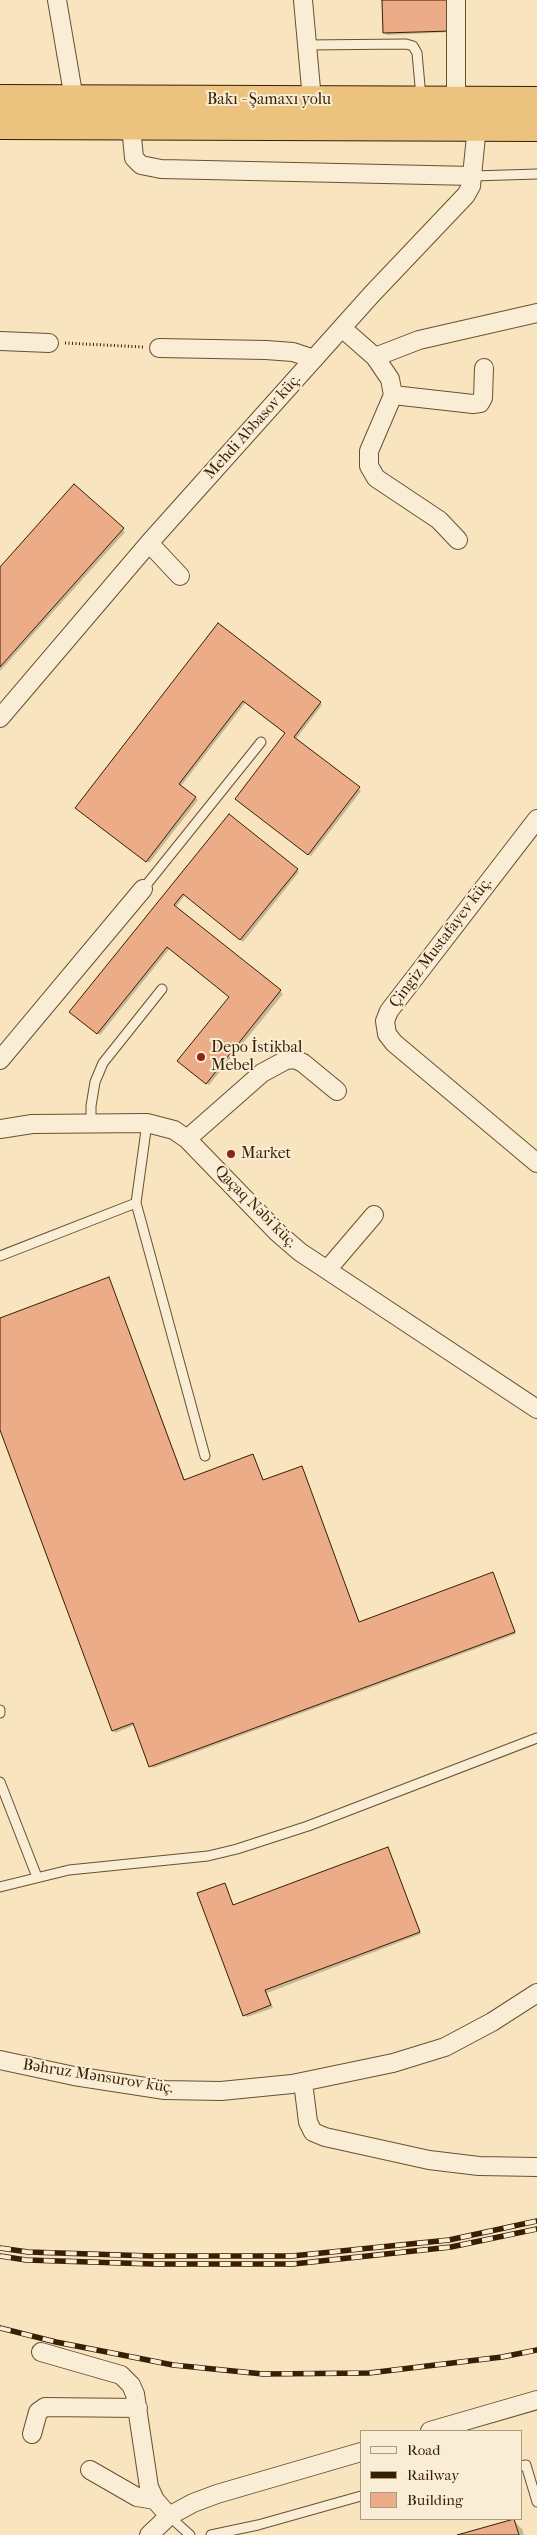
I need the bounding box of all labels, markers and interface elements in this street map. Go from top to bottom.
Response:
street label: Bakı - Şamaxı yolu [207,90,331,110]
street label: Mehdi Abbasov küç. [201,370,305,484]
street label: Çingiz Mustafayev küç. [386,874,496,1012]
place label: Depo İstikbal Mebel [211,1038,302,1076]
marker: Depo İstikbal Mebel [195,1051,207,1063]
place label: Market [241,1144,291,1164]
marker: Market [225,1148,237,1160]
street label: Qaçaq Nəbi küç. [210,1162,300,1252]
street label: Bəhruz Mənsurov küç. [21,2056,175,2098]
legend [360,2430,522,2520]
text: Road [407,2441,440,2459]
text: Railway [407,2466,459,2484]
text: Building [407,2491,463,2509]

